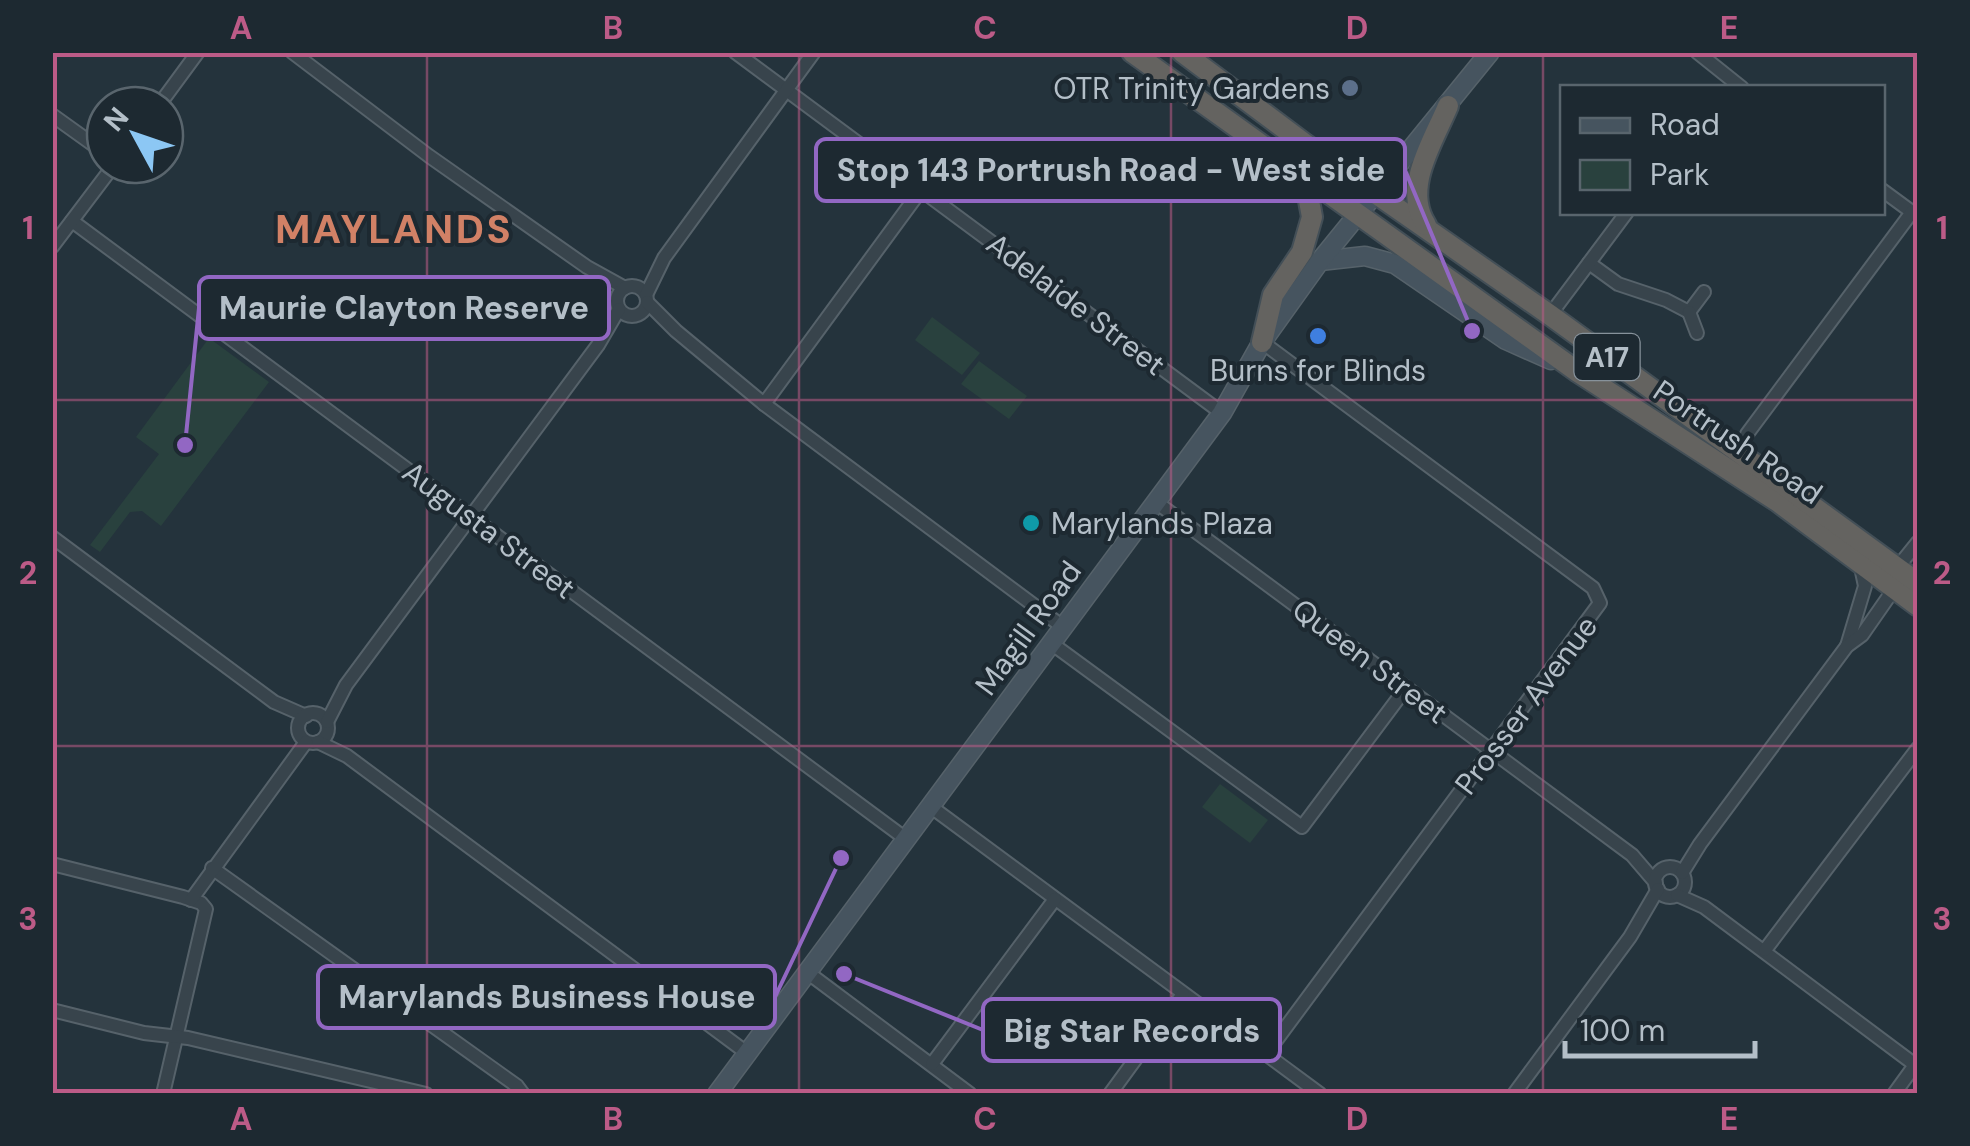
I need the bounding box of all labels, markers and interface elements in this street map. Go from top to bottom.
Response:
text: A [230,7,252,49]
text: B [603,7,623,49]
text: C [973,7,997,49]
text: D [1346,7,1368,49]
text: E [1720,7,1738,49]
place label: OTR Trinity Gardens [1053,69,1330,108]
marker: OTR Trinity Gardens [1339,77,1361,99]
north arrow [85,85,185,185]
legend [1560,85,1885,215]
text: N [95,100,137,139]
text: Road [1650,105,1720,144]
callout: Stop 143 Portrush Road - West side [816,139,1405,201]
text: Stop 143 Portrush Road - West side [837,149,1385,191]
text: Park [1650,155,1709,194]
district label: MAYLANDS [275,203,513,255]
text: 1 [22,207,34,249]
text: 1 [1936,207,1948,249]
street label: Adelaide Street [979,224,1173,384]
callout: Maurie Clayton Reserve [199,277,609,339]
text: Maurie Clayton Reserve [219,287,589,329]
marker: Burns for Blinds [1307,325,1329,347]
road number: A17 [1574,334,1640,380]
place label: Burns for Blinds [1210,351,1426,390]
street label: Portrush Road [1646,371,1830,513]
street label: Augusta Street [395,452,583,608]
place label: Marylands Plaza [1051,504,1273,543]
marker: Marylands Plaza [1020,512,1042,534]
text: 2 [19,552,37,594]
text: 2 [1933,552,1951,594]
street label: Magill Road [966,553,1090,703]
street label: Queen Street [1285,590,1455,732]
street label: Prosser Avenue [1446,608,1606,802]
text: 3 [18,898,38,940]
text: 3 [1932,898,1952,940]
callout: Marylands Business House [318,966,775,1028]
text: Marylands Business House [339,976,755,1018]
scale bar [1565,996,1755,1058]
callout: Big Star Records [983,999,1280,1061]
text: Big Star Records [1004,1010,1260,1052]
text: 100 m [1580,1011,1665,1050]
text: A [230,1098,252,1140]
text: B [603,1098,623,1140]
text: C [973,1098,997,1140]
text: D [1346,1098,1368,1140]
text: E [1720,1098,1738,1140]

